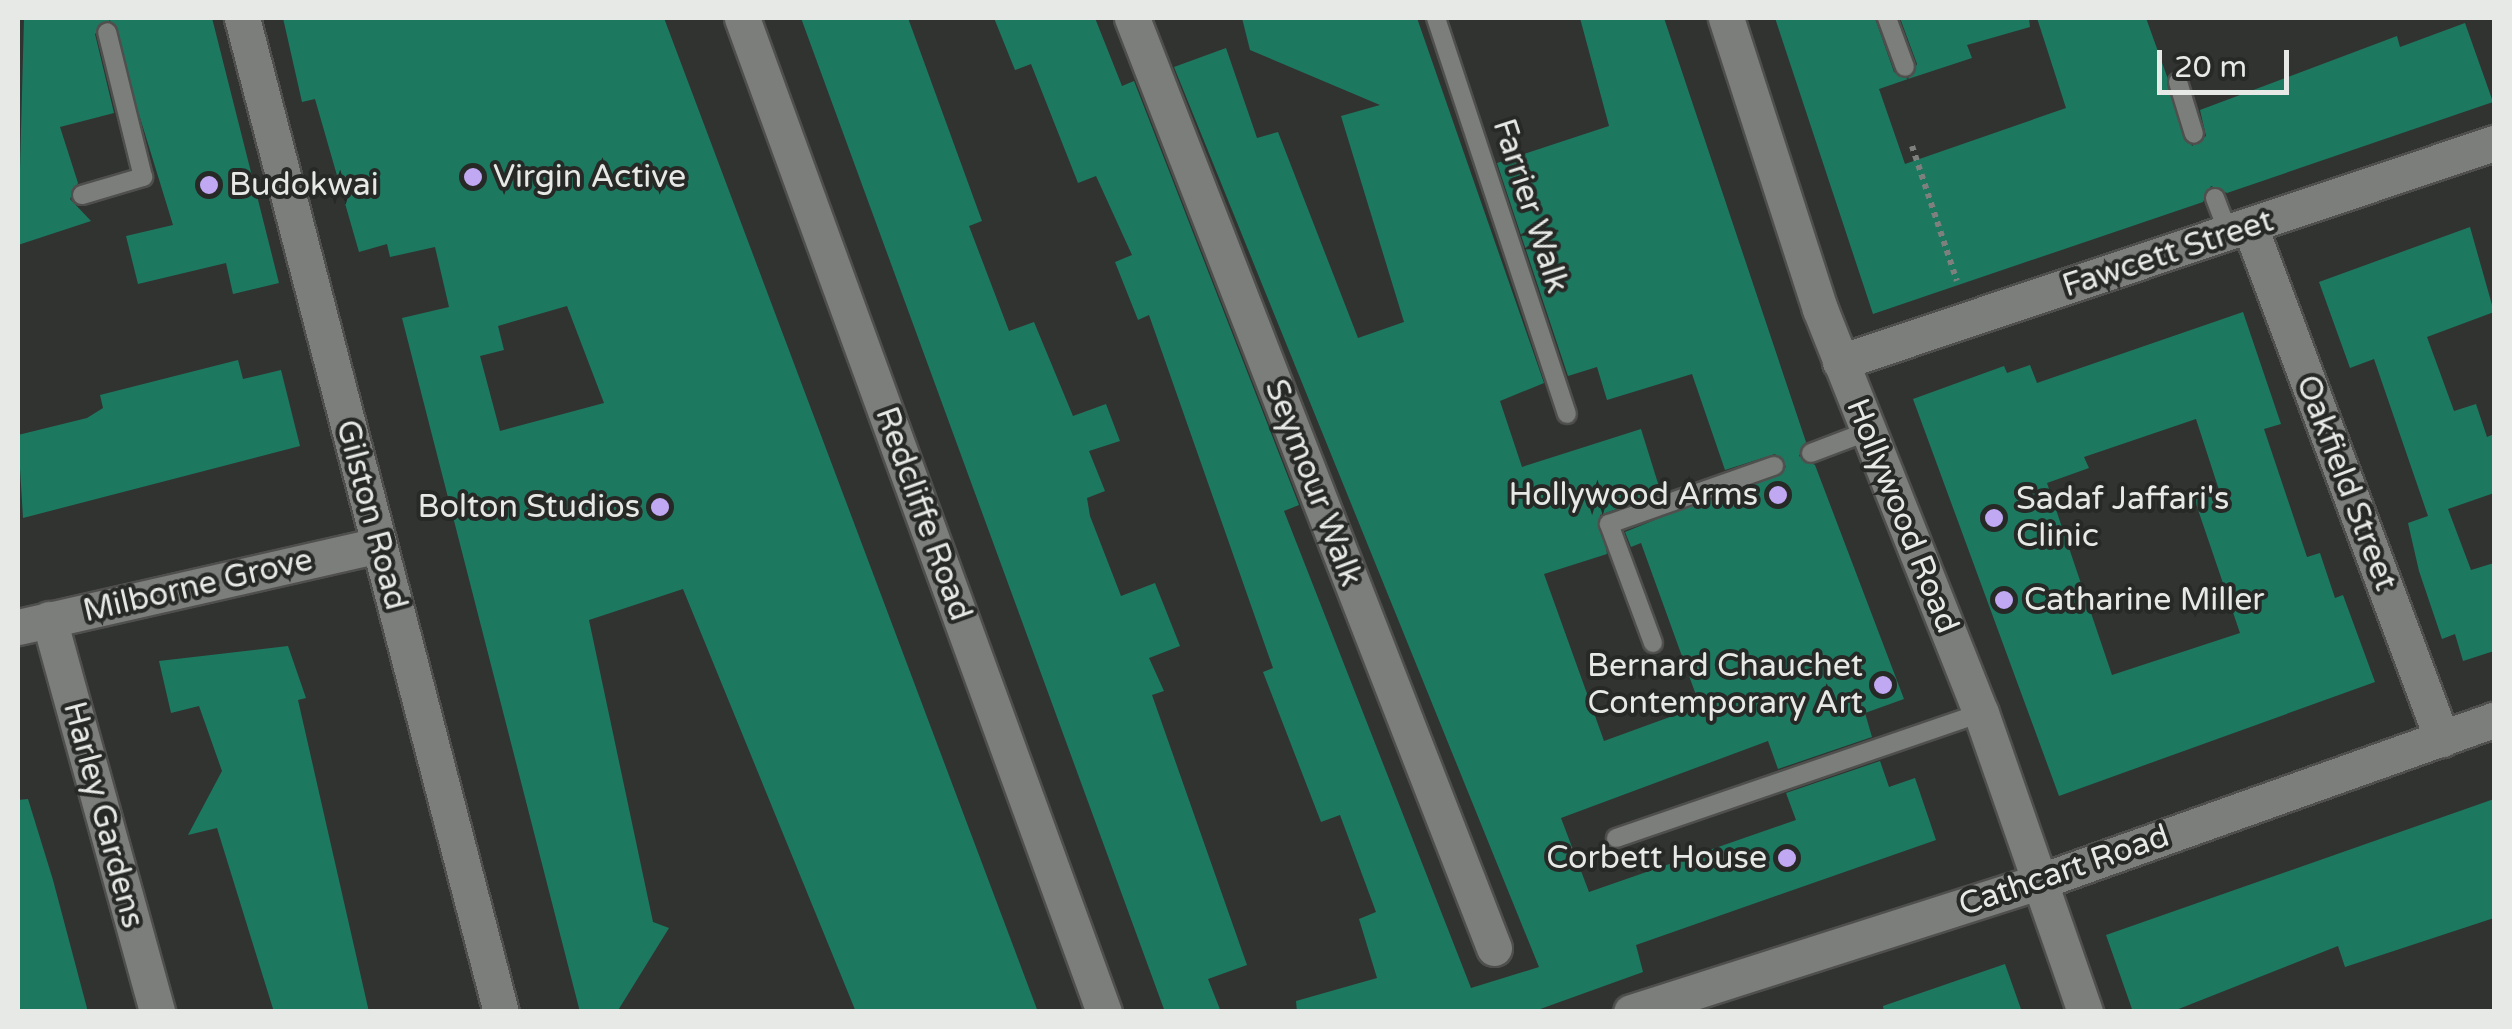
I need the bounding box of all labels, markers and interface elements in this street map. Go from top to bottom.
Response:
scale bar [2162,30,2294,92]
text: 20 m [2174,49,2247,86]
street label: Farrier Walk [1484,114,1576,298]
place label: Virgin Active [493,158,686,196]
place label: Budokwai [229,166,379,204]
marker: Virgin Active [462,166,484,188]
marker: Budokwai [198,174,220,196]
street label: Fawcett Street [2058,202,2278,306]
street label: Oakfield Street [2287,370,2405,596]
street label: Seymour Walk [1256,374,1370,592]
street label: Hollywood Road [1838,393,1966,639]
street label: Redcliffe Road [867,402,979,626]
street label: Gilston Road [327,416,415,614]
place label: Hollywood Arms [1508,476,1758,514]
place label: Sadaf Jaffari's Clinic [2016,481,2229,556]
marker: Hollywood Arms [1767,484,1789,506]
place label: Bolton Studios [418,488,640,526]
marker: Bolton Studios [649,496,671,518]
marker: Sadaf Jaffari's Clinic [1981,505,2007,531]
street label: Milborne Grove [79,541,317,631]
place label: Catharine Miller [2024,581,2265,619]
marker: Catharine Miller [1993,589,2015,611]
place label: Bernard Chauchet Contemporary Art [1587,648,1863,723]
marker: Bernard Chauchet Contemporary Art [1872,674,1894,696]
street label: Harley Gardens [54,698,152,932]
street label: Cathcart Road [1954,817,2174,925]
place label: Corbett House [1546,839,1767,877]
marker: Corbett House [1776,847,1798,869]

